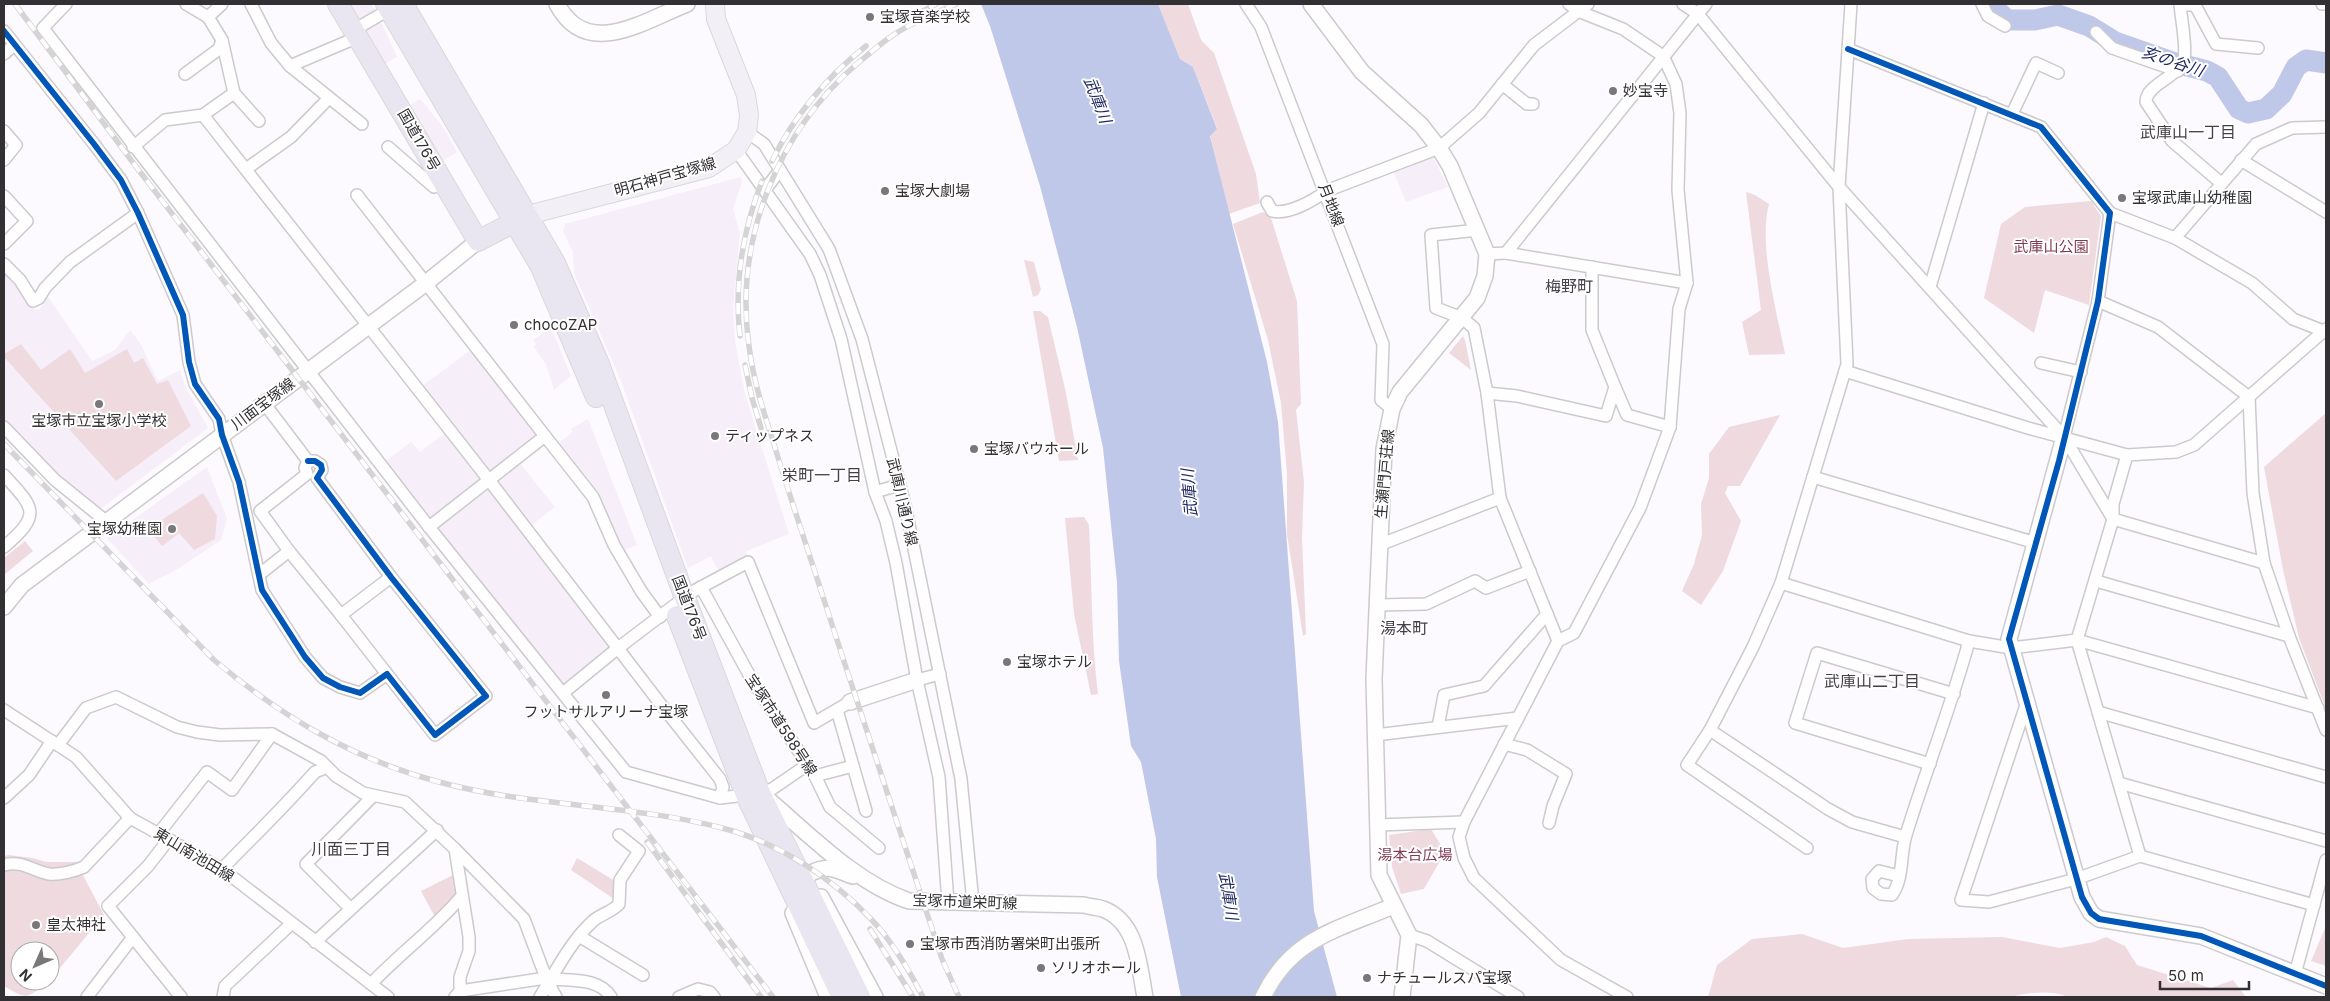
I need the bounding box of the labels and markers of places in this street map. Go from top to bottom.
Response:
place label: 宝塚音楽学校 [880,7,970,26]
marker: 宝塚音楽学校 [864,11,876,23]
place label: 妙宝寺 [1623,81,1668,100]
marker: 妙宝寺 [1607,85,1619,97]
place label: 宝塚大劇場 [895,181,970,200]
marker: 宝塚大劇場 [879,185,891,197]
place label: 宝塚武庫山幼稚園 [2132,188,2252,207]
marker: 宝塚武庫山幼稚園 [2116,192,2128,204]
place label: chocoZAP [524,315,597,334]
marker: chocoZAP [508,319,520,331]
marker: 宝塚市立宝塚小学校 [93,398,105,410]
place label: 宝塚市立宝塚小学校 [31,411,167,430]
place label: ティップネス [725,426,814,445]
marker: ティップネス [709,430,721,442]
place label: 宝塚バウホール [984,439,1089,458]
marker: 宝塚バウホール [968,443,980,455]
place label: 宝塚幼稚園 [87,519,162,538]
marker: 宝塚幼稚園 [166,523,178,535]
place label: 宝塚ホテル [1017,652,1092,671]
marker: 宝塚ホテル [1001,656,1013,668]
marker: フットサルアリーナ宝塚 [600,689,612,701]
place label: フットサルアリーナ宝塚 [523,702,689,721]
place label: 皇太神社 [46,915,106,934]
marker: 皇太神社 [30,919,42,931]
place label: 宝塚市西消防署栄町出張所 [920,934,1100,953]
marker: 宝塚市西消防署栄町出張所 [904,938,916,950]
place label: ソリオホール [1051,958,1141,977]
marker: ソリオホール [1035,962,1047,974]
place label: ナチュールスパ宝塚 [1377,968,1512,987]
marker: ナチュールスパ宝塚 [1361,972,1373,984]

